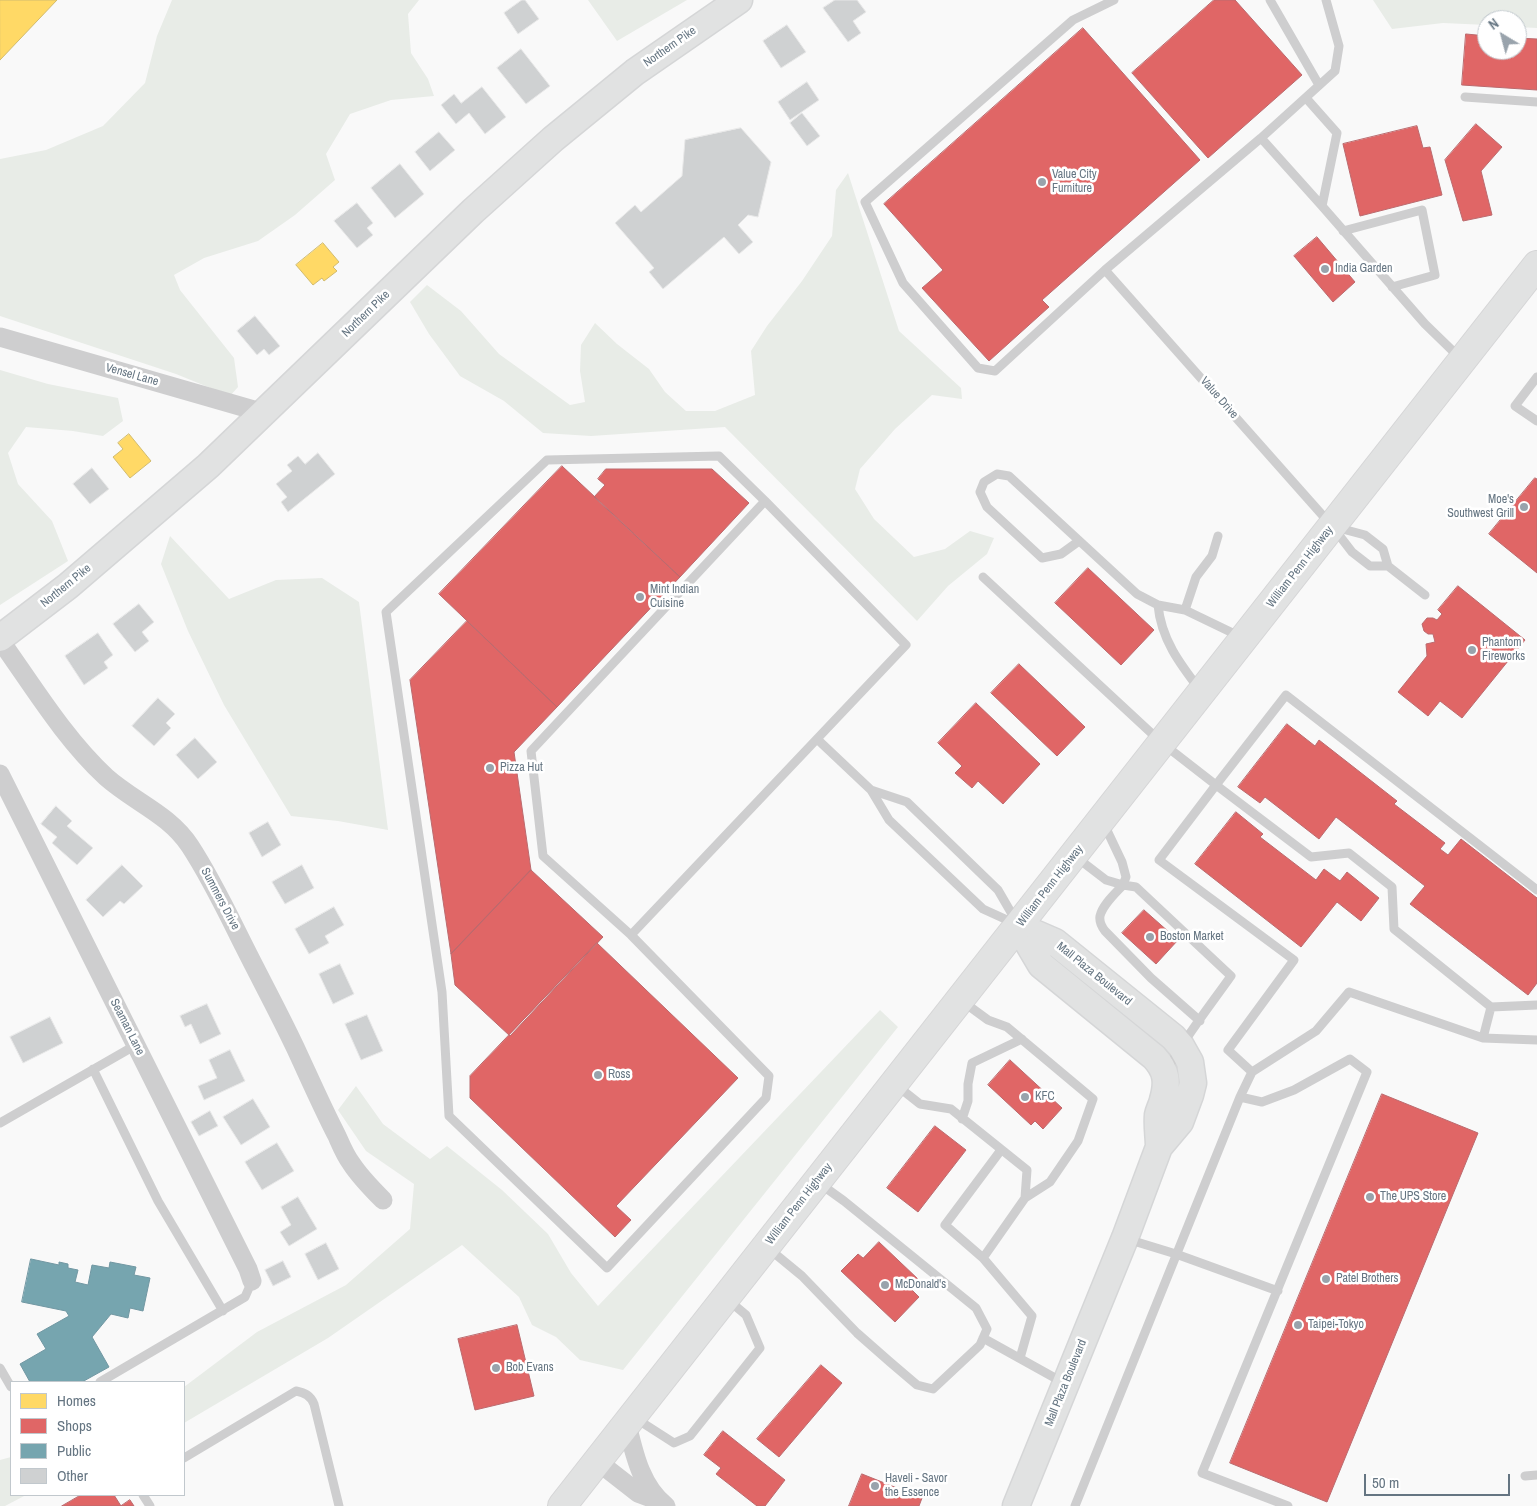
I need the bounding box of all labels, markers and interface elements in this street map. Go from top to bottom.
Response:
north arrow [1477,10,1527,60]
text: N [1485,14,1502,34]
street label: Northern Pike [641,24,699,70]
place label: Value City Furniture [1052,168,1097,196]
marker: Value City Furniture [1036,176,1048,188]
place label: India Garden [1335,262,1392,276]
marker: India Garden [1319,263,1331,275]
street label: Northern Pike [339,288,393,340]
street label: Vensel Lane [104,361,160,389]
street label: Value Drive [1197,374,1241,422]
place label: Moe's Southwest Grill [1447,493,1514,521]
marker: Moe's Southwest Grill [1518,501,1530,513]
street label: William Penn Highway [1264,523,1336,611]
street label: Northern Pike [38,561,94,611]
place label: Mint Indian Cuisine [650,583,699,611]
marker: Mint Indian Cuisine [634,591,646,603]
place label: Phantom Fireworks [1482,636,1525,664]
marker: Phantom Fireworks [1466,644,1478,656]
place label: Pizza Hut [500,761,543,775]
marker: Pizza Hut [484,762,496,774]
street label: William Penn Highway [1014,842,1086,930]
street label: Summers Drive [198,865,242,933]
place label: Boston Market [1160,930,1223,944]
marker: Boston Market [1144,931,1156,943]
street label: Mall Plaza Boulevard [1054,939,1134,1009]
street label: Seaman Lane [107,996,147,1058]
place label: Ross [608,1068,630,1082]
marker: Ross [592,1069,604,1081]
place label: KFC [1035,1090,1055,1104]
marker: KFC [1019,1091,1031,1103]
street label: William Penn Highway [763,1160,835,1248]
place label: The UPS Store [1380,1190,1446,1204]
marker: The UPS Store [1364,1191,1376,1203]
place label: Patel Brothers [1336,1272,1398,1286]
marker: Patel Brothers [1320,1273,1332,1285]
place label: McDonald's [895,1278,946,1292]
marker: McDonald's [879,1279,891,1291]
place label: Taipei-Tokyo [1308,1318,1364,1332]
marker: Taipei-Tokyo [1292,1319,1304,1331]
street label: Mall Plaza Boulevard [1042,1337,1090,1429]
place label: Bob Evans [506,1361,554,1375]
marker: Bob Evans [490,1362,502,1374]
legend [10,1381,185,1496]
text: Homes [57,1390,96,1411]
text: Shops [57,1415,92,1436]
text: Public [57,1440,91,1461]
scale bar [1367,1464,1513,1496]
text: Other [57,1465,88,1486]
place label: Haveli - Savor the Essence [885,1472,947,1500]
text: 50 m [1372,1472,1399,1493]
marker: Haveli - Savor the Essence [869,1480,881,1492]

